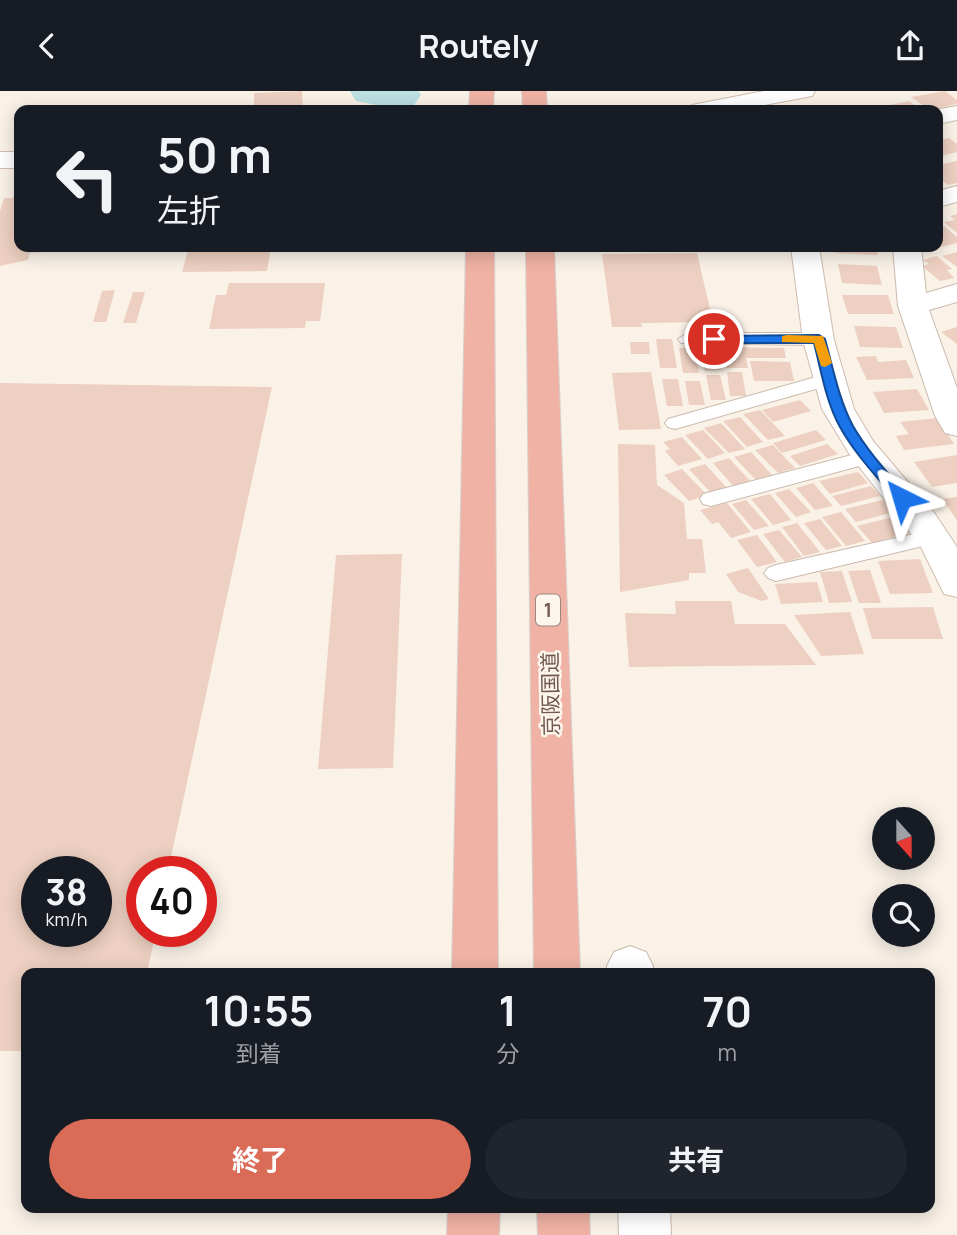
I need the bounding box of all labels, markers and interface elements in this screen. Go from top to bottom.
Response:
text: Routely [418,24,539,68]
icon: back [28,27,66,65]
icon: share [891,27,929,65]
text: 50 m [157,121,272,188]
icon: left [42,133,133,224]
text: 左折 [157,188,221,232]
pin [684,309,744,369]
icon: arrive [695,320,733,358]
position arrow [865,461,939,535]
road number: 1 [536,595,560,625]
street label: 京阪国道 [535,652,565,736]
north arrow [872,807,934,870]
map controls [872,807,935,947]
speed limit sign: 40 [126,856,217,947]
text: 38 [46,868,87,916]
button: search [872,884,935,947]
text: km/h [46,907,87,931]
text: 10:55 [204,981,313,1039]
text: 1 [499,981,517,1039]
text: 70 [702,982,752,1040]
text: m [717,1036,737,1068]
text: 到着 [236,1037,282,1069]
text: 分 [496,1037,519,1069]
button: 終了 [49,1119,471,1199]
button: 共有 [485,1119,907,1199]

